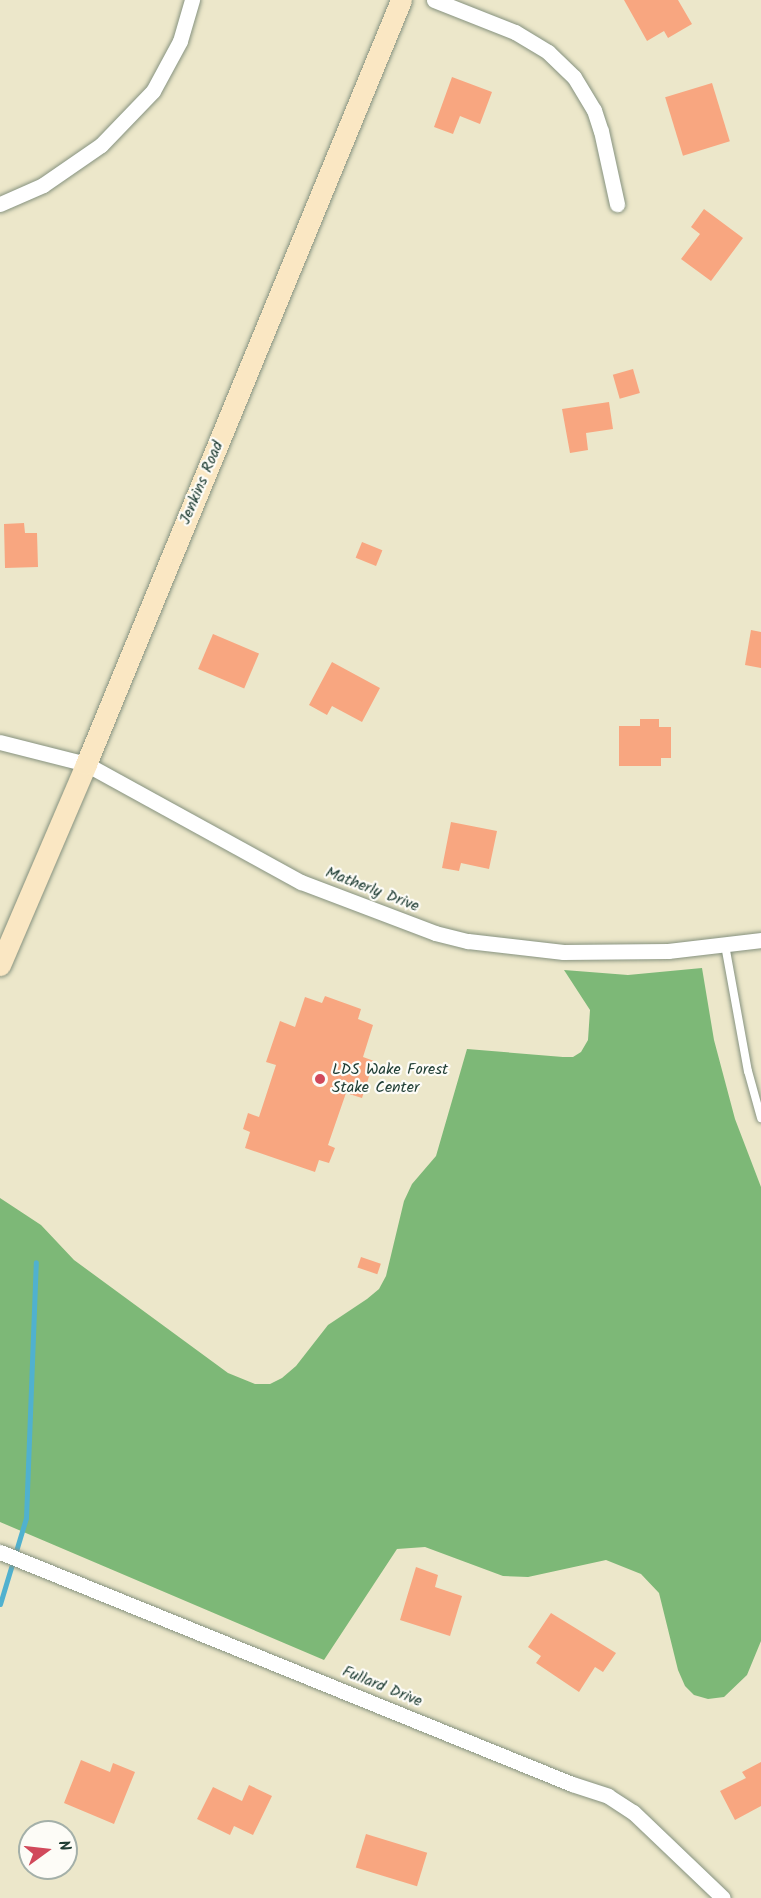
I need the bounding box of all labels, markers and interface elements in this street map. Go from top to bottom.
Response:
street label: Jenkins Road [176,439,228,527]
street label: Matherly Drive [323,863,421,917]
place label: LDS Wake Forest Stake Center [332,1060,448,1098]
marker: LDS Wake Forest Stake Center [313,1072,327,1086]
street label: Fullard Drive [339,1662,425,1712]
north arrow [18,1820,78,1880]
text: N [51,1838,77,1854]

